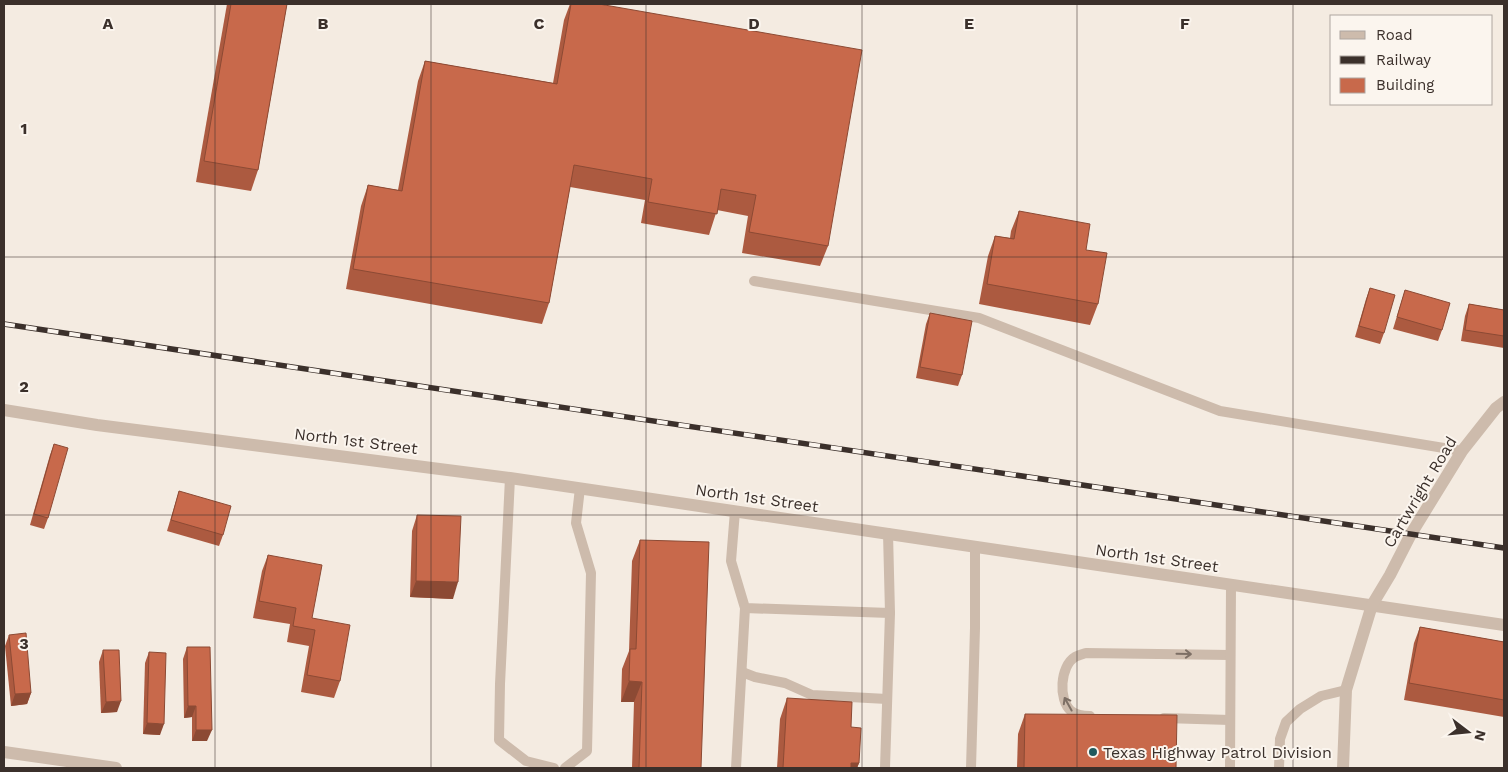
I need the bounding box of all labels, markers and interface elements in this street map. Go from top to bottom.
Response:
text: A [103,14,114,33]
text: B [318,14,329,33]
text: C [534,14,545,33]
text: D [748,14,760,33]
text: E [964,14,974,33]
text: F [1180,14,1190,33]
legend [1330,15,1493,105]
text: Road [1376,26,1413,44]
text: Railway [1376,51,1431,69]
text: Building [1376,76,1434,94]
text: 1 [21,119,27,138]
text: 2 [19,377,29,396]
street label: North 1st Street [293,424,419,458]
street label: Cartwright Road [1379,433,1461,551]
street label: North 1st Street [694,480,820,516]
street label: North 1st Street [1094,540,1220,576]
text: 3 [19,634,29,653]
one-way arrow [1176,649,1192,659]
one-way arrow [1063,697,1073,712]
north arrow [1443,707,1493,757]
text: N [1471,728,1490,743]
place label: Texas Highway Patrol Division [1103,743,1332,762]
marker: Texas Highway Patrol Division [1087,746,1099,758]

